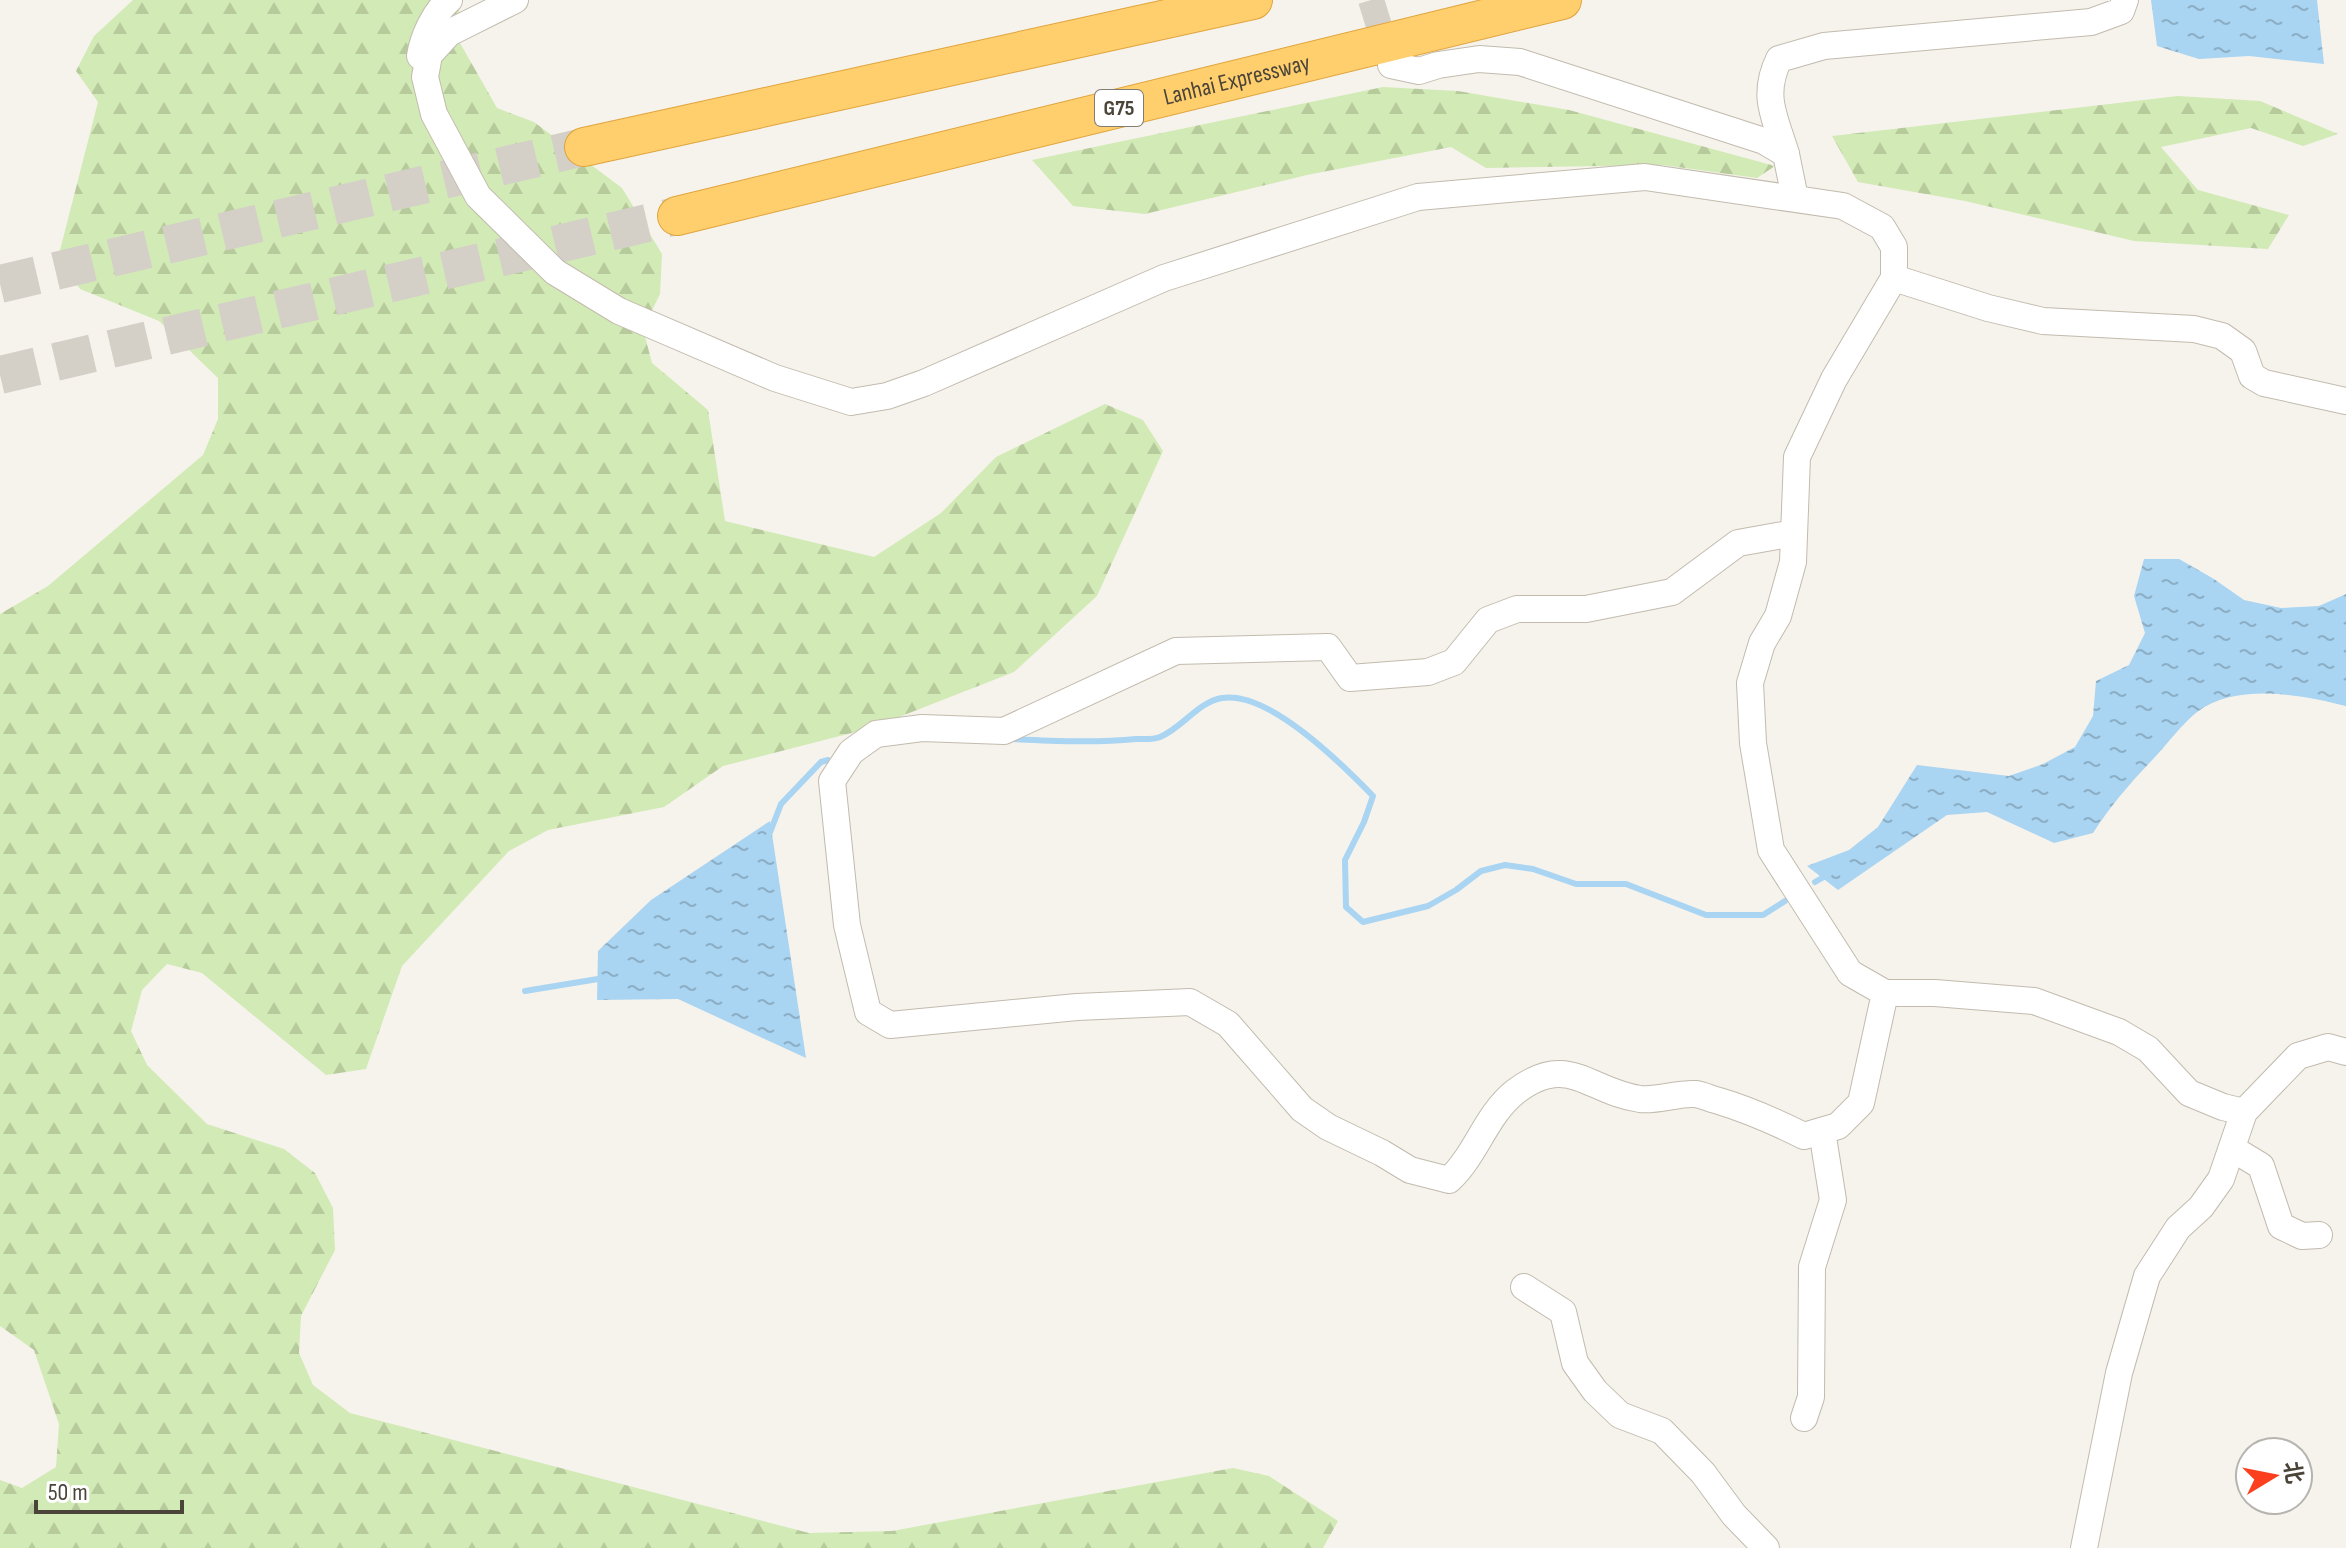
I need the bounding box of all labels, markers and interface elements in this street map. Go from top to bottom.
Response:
street label: Lanhai Expressway [1160,48,1313,111]
road number: G75 [1095,90,1143,126]
north arrow [2234,1436,2314,1516]
text: 北 [2277,1460,2307,1486]
scale bar [36,1464,182,1514]
text: 50 m [48,1478,88,1507]

